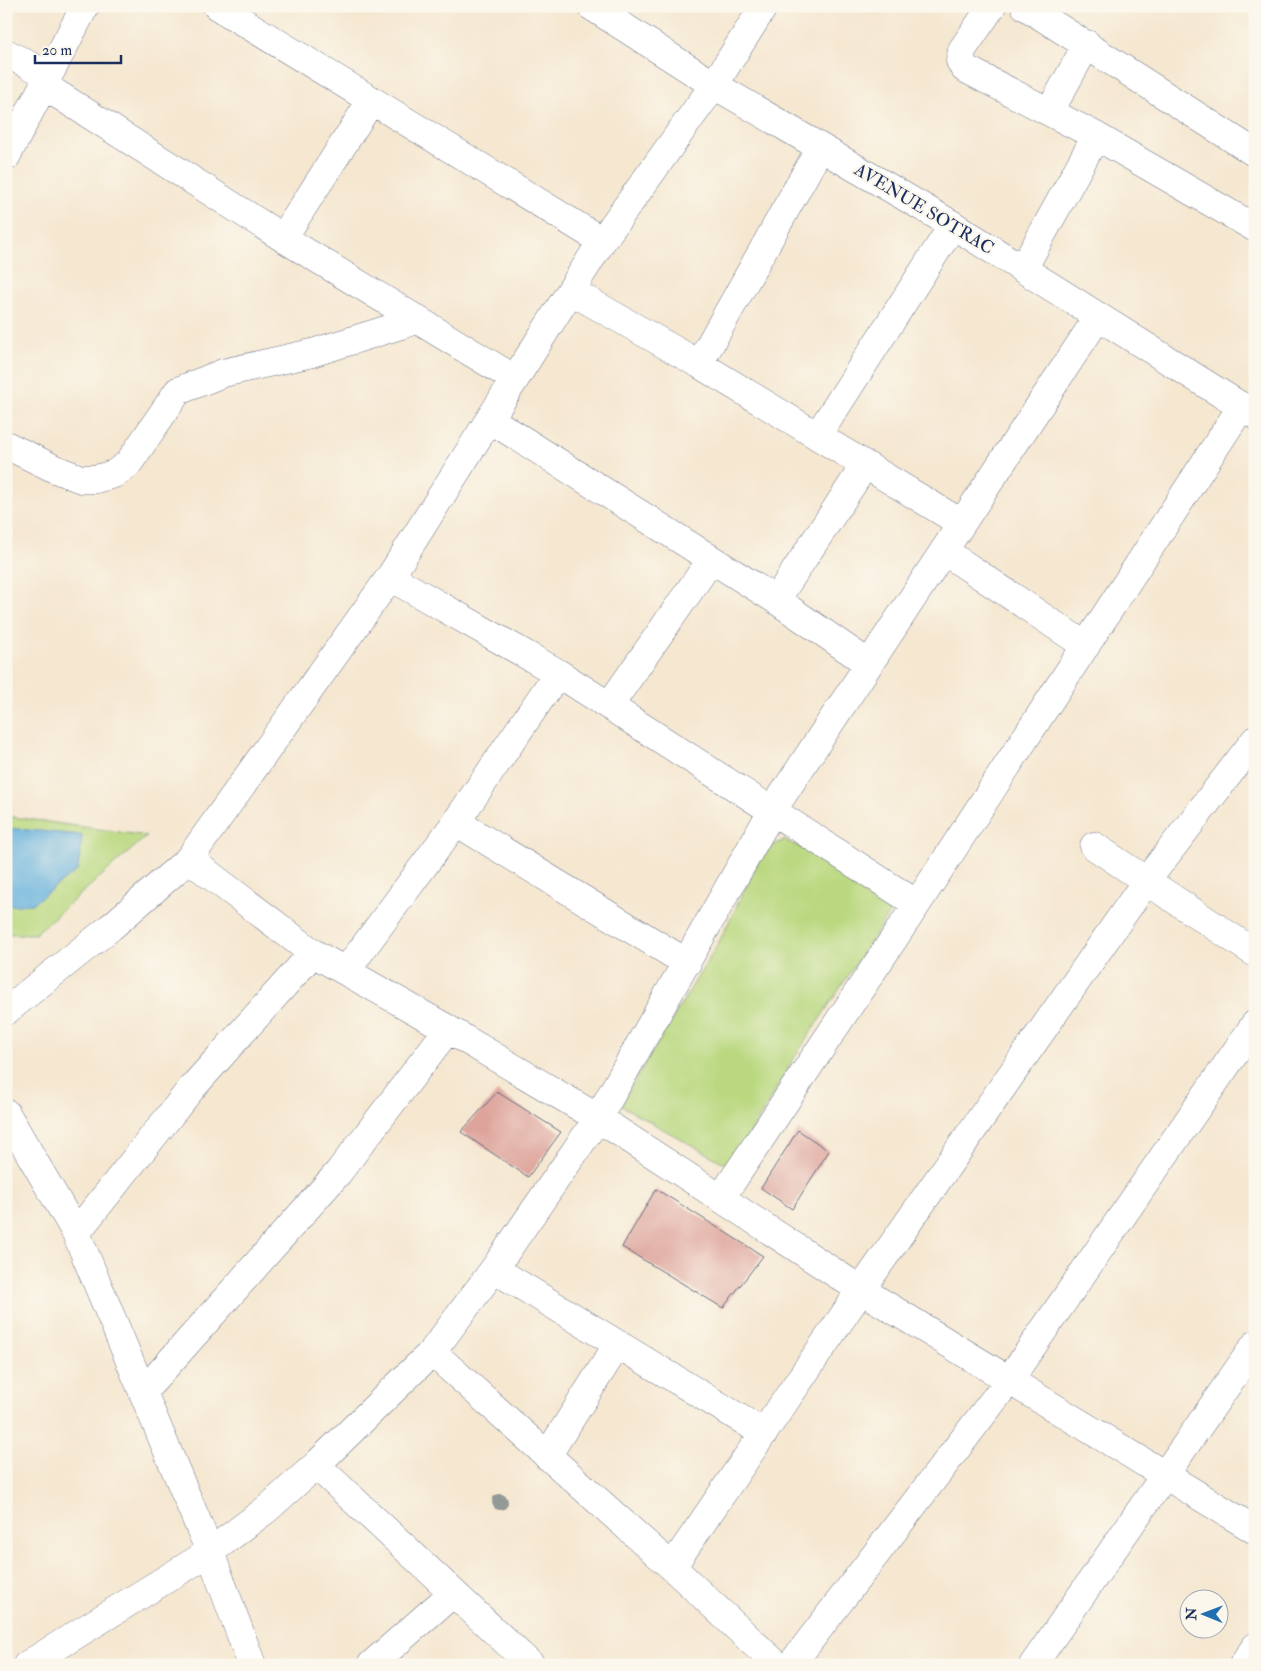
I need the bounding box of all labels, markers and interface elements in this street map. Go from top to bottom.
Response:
scale bar [35,32,121,64]
text: 20 m [42,41,72,60]
street label: AVENUE SOTRAC [849,158,998,260]
north arrow [1178,1588,1228,1638]
text: N [1183,1607,1200,1621]

